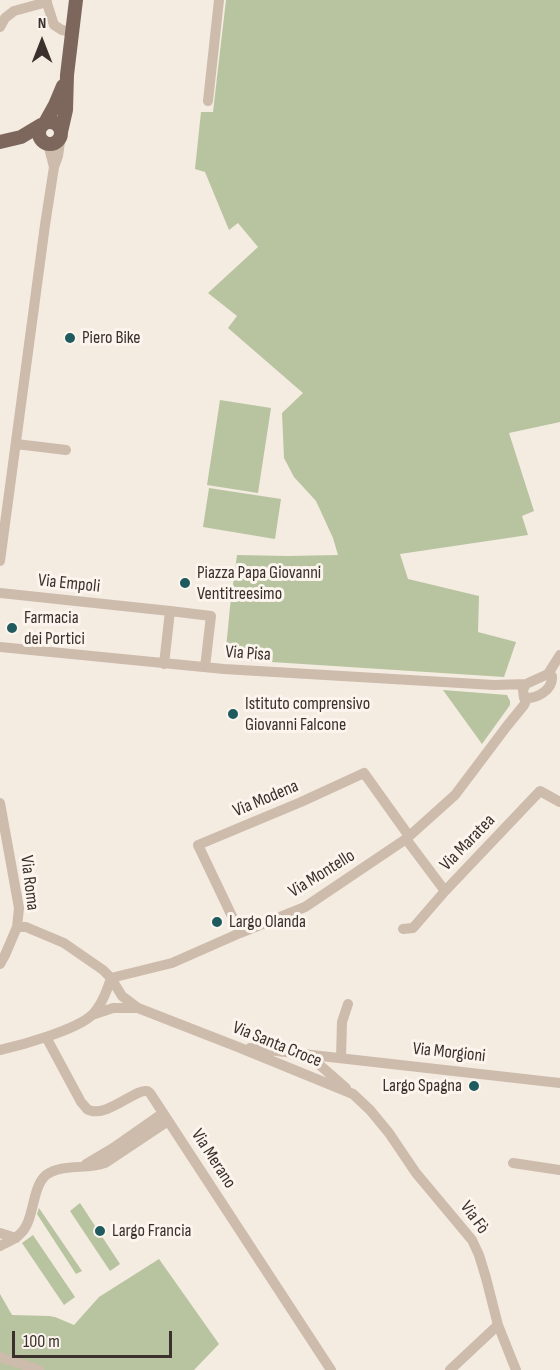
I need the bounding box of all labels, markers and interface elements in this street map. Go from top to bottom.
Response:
north arrow [12,12,72,72]
text: N [38,14,46,33]
place label: Piero Bike [82,327,141,349]
marker: Piero Bike [63,331,77,345]
place label: Piazza Papa Giovanni Ventitreesimo [197,562,321,604]
street label: Via Empoli [37,570,101,598]
marker: Piazza Papa Giovanni Ventitreesimo [178,576,192,590]
place label: Farmacia dei Portici [24,607,85,650]
marker: Farmacia dei Portici [5,621,19,635]
street label: Via Pisa [225,642,271,666]
place label: Istituto comprensivo Giovanni Falcone [245,693,370,736]
marker: Istituto comprensivo Giovanni Falcone [226,707,240,721]
street label: Via Modena [230,776,302,822]
street label: Via Maratea [436,810,500,876]
street label: Via Montello [285,845,359,903]
street label: Via Roma [15,854,43,912]
place label: Largo Olanda [229,911,306,933]
marker: Largo Olanda [210,915,224,929]
street label: Via Santa Croce [229,1017,325,1073]
street label: Via Morgioni [412,1038,486,1068]
place label: Largo Spagna [382,1075,462,1097]
marker: Largo Spagna [467,1079,481,1093]
street label: Via Merano [186,1125,240,1193]
street label: Via Fò [455,1197,493,1239]
place label: Largo Francia [112,1220,192,1242]
marker: Largo Francia [93,1224,107,1238]
scale bar [15,1319,176,1357]
text: 100 m [23,1331,60,1352]

